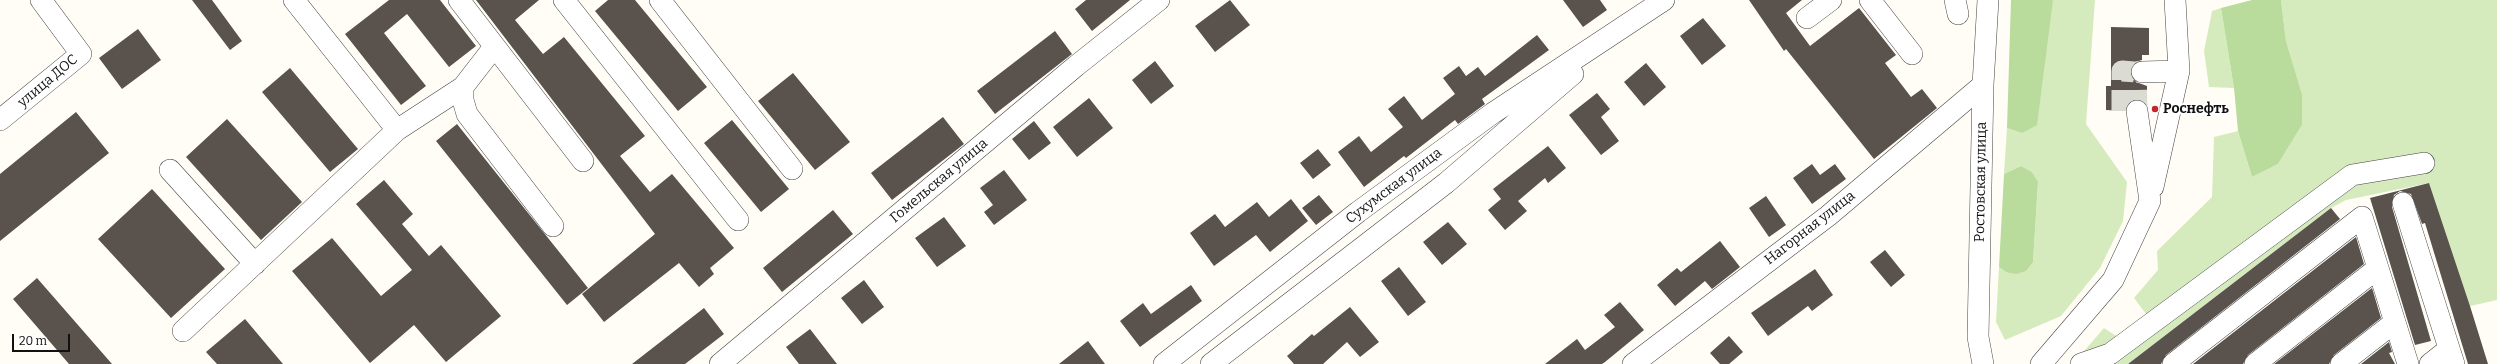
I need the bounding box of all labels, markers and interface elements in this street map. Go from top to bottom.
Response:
street label: улица ДОС [15,51,81,111]
place label: Роснефть [2163,101,2229,117]
marker: Роснефть [2150,104,2160,114]
street label: Ростовская улица [1972,122,1990,242]
street label: Гомельская улица [887,135,991,227]
street label: Сухумская улица [1343,144,1445,228]
street label: Нагорная улица [1761,188,1859,268]
scale bar [14,326,72,352]
text: 20 m [19,334,47,348]

